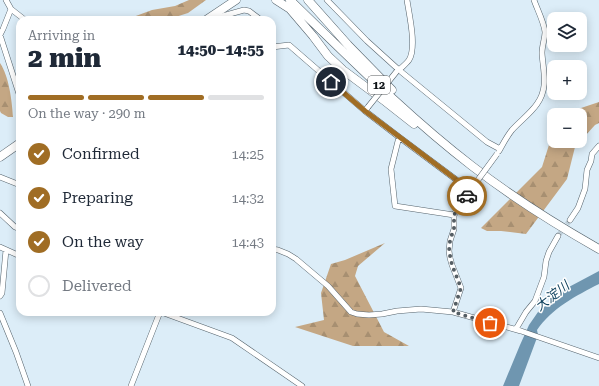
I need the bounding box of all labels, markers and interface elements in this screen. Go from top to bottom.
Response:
map controls [547,12,587,148]
button: layers [547,12,587,52]
text: Arriving in [28,28,95,43]
text: 14:50–14:55 [178,41,264,59]
text: 2 min [28,43,101,73]
button: + [547,60,587,100]
pin [314,65,348,99]
icon: home [320,71,342,93]
road number: 12 [368,76,390,94]
text: On the way · 290 m [28,106,145,121]
button: − [547,108,587,148]
icon: check [28,143,50,165]
text: Confirmed [62,145,140,163]
text: 14:25 [232,147,264,162]
courier [447,176,487,216]
icon: car [456,185,478,207]
icon: check [28,187,50,209]
text: Preparing [62,189,133,207]
text: 14:32 [232,191,264,206]
icon: check [28,231,50,253]
text: On the way [62,233,144,251]
text: 14:43 [232,235,264,250]
text: Delivered [62,277,132,295]
water label: 大淀川 [532,277,574,314]
pin [473,306,507,340]
icon: bag [479,312,501,334]

